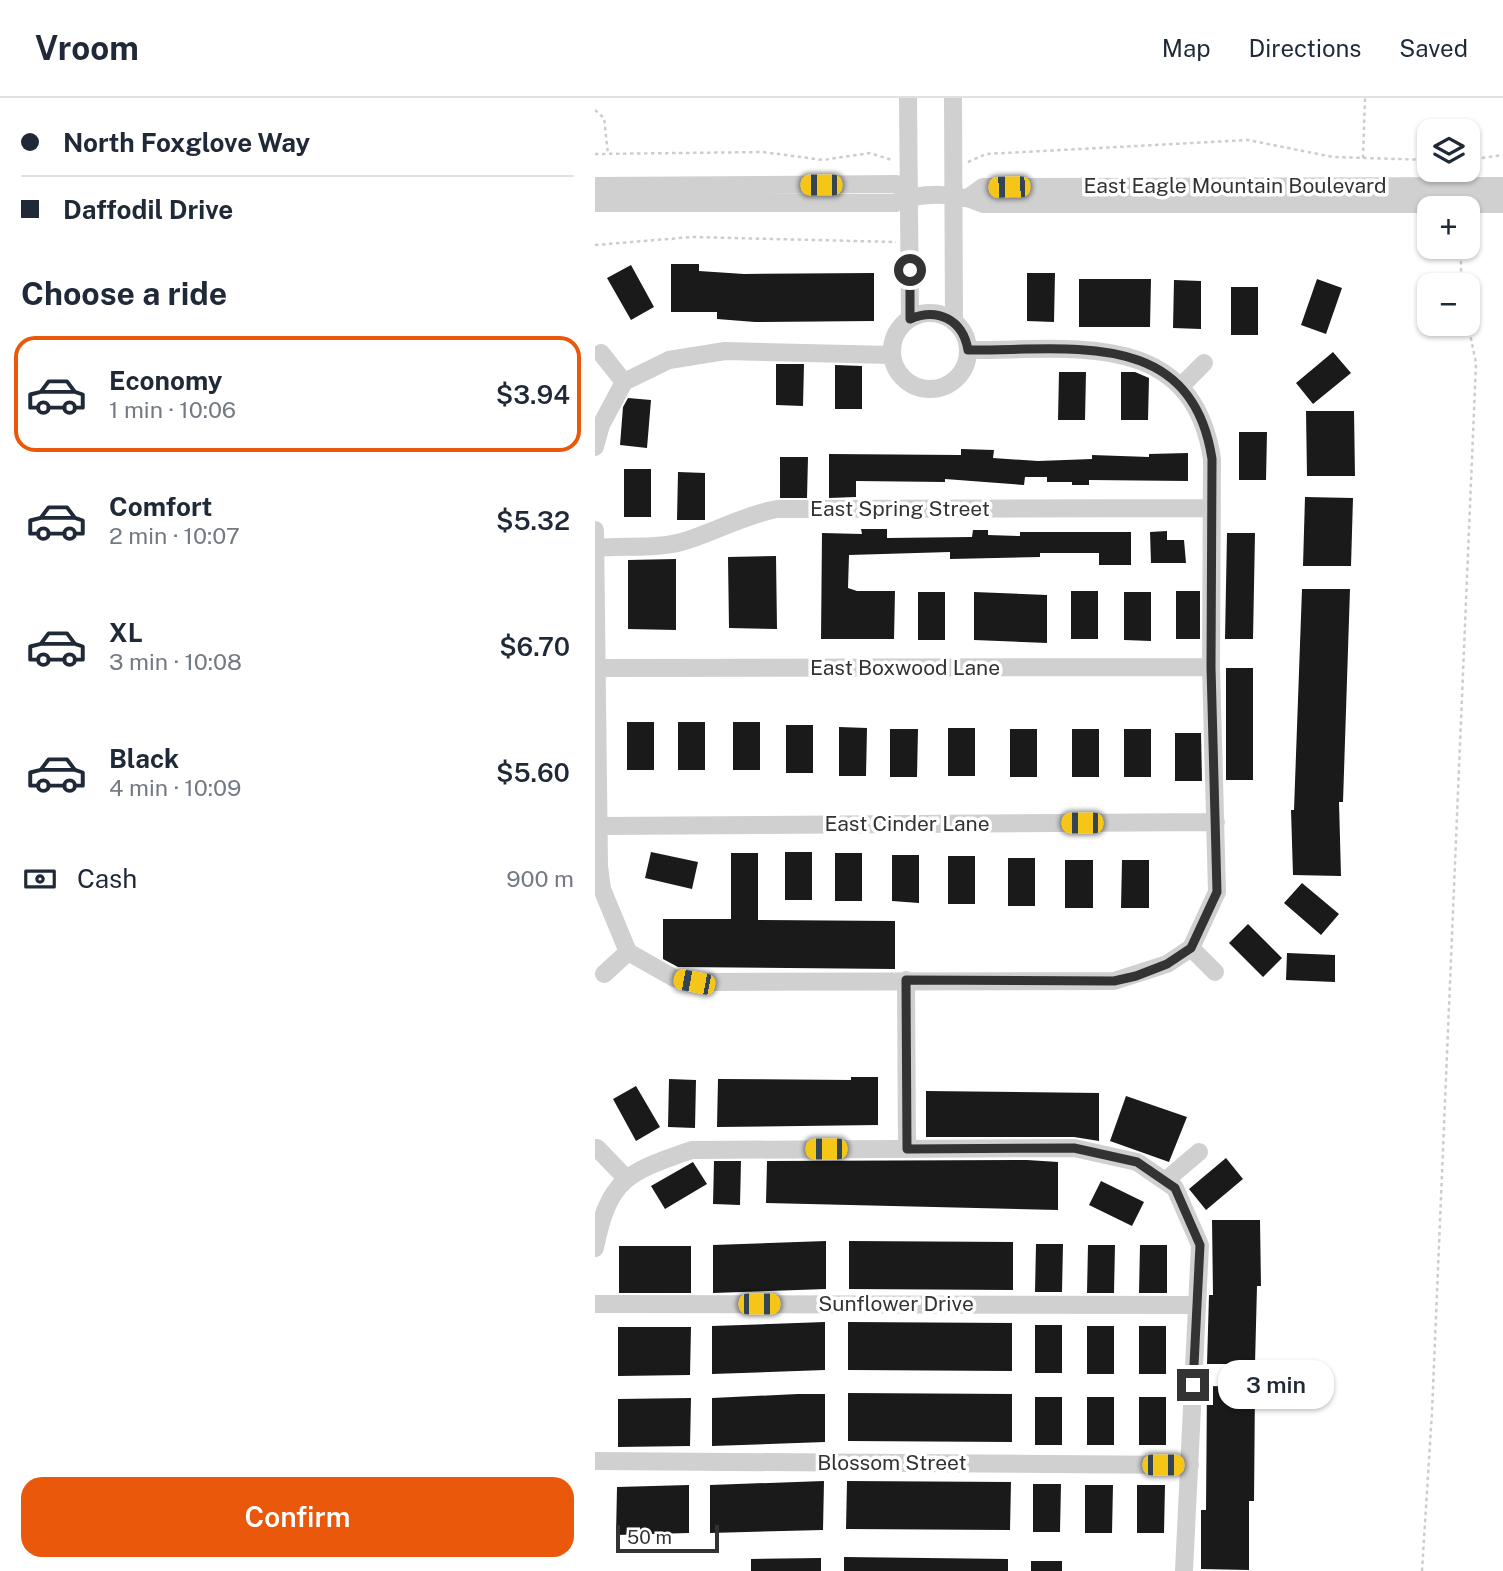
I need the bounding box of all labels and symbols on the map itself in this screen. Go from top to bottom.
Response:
street label: East Eagle Mountain Boulevard [1083,173,1387,198]
car [801,175,843,196]
car [988,176,1031,198]
route start [894,254,926,286]
street label: East Spring Street [810,496,990,521]
street label: East Boxwood Lane [810,655,1000,680]
street label: East Cinder Lane [824,811,990,836]
car [1062,813,1104,834]
car [672,968,717,996]
car [806,1139,848,1160]
street label: Sunflower Drive [818,1291,974,1316]
car [739,1294,781,1315]
callout: 3 min [1217,1360,1333,1410]
route end [1177,1369,1209,1401]
street label: Blossom Street [817,1450,967,1475]
car [1143,1455,1185,1476]
scale bar [616,1522,719,1554]

